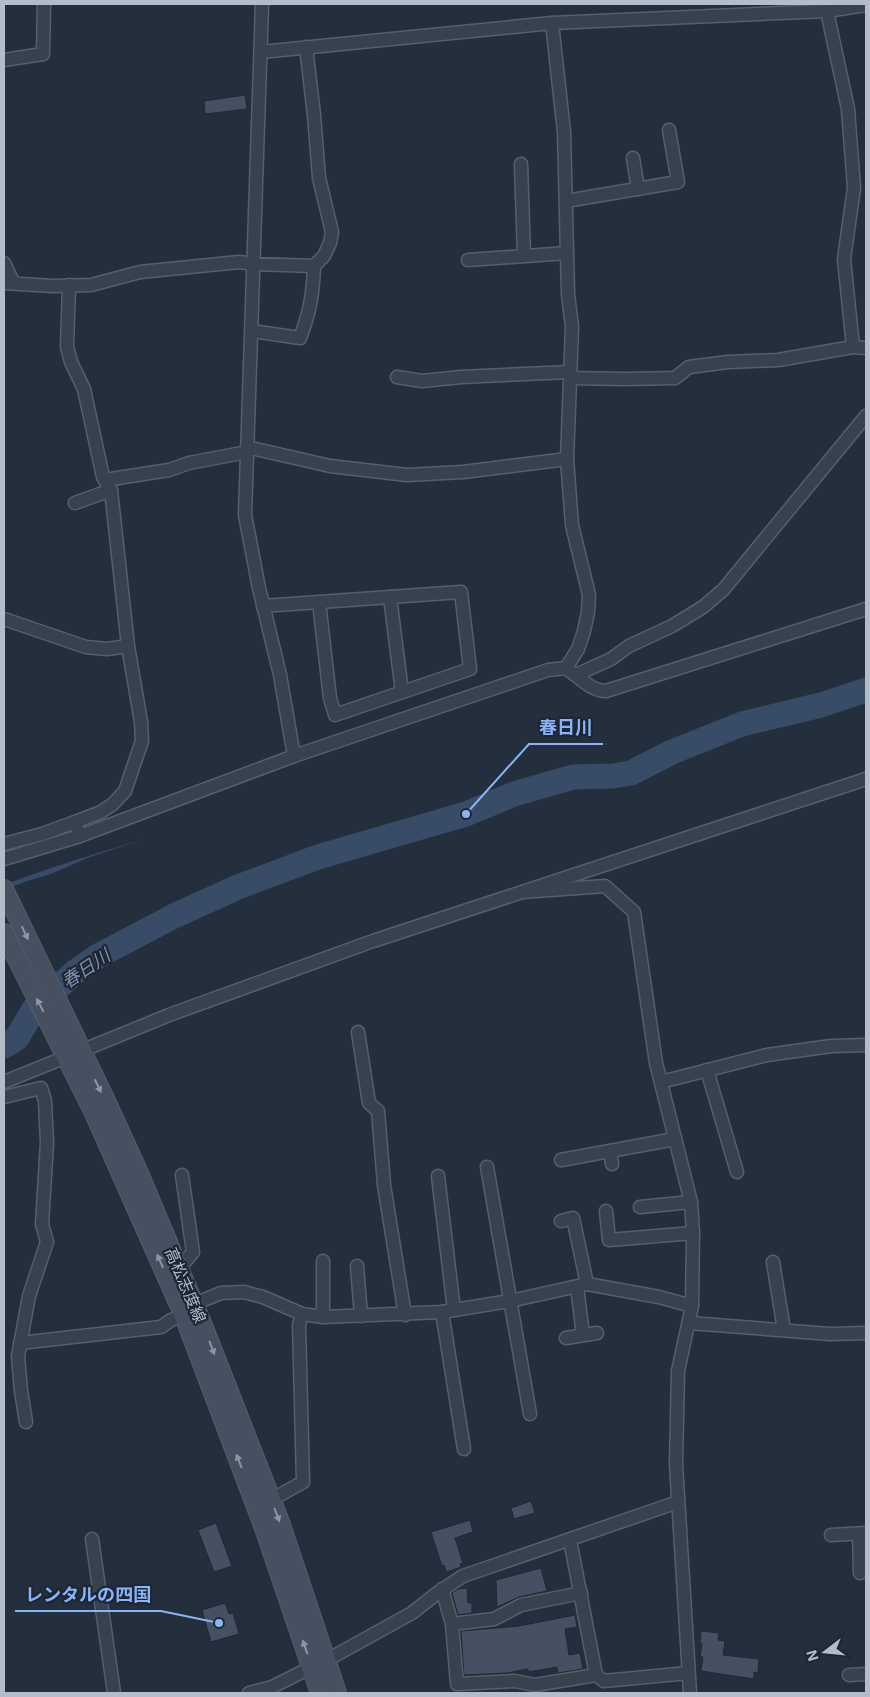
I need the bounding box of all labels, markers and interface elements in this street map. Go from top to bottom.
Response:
callout: 春日川 [529,711,603,744]
text: 春日川 [539,717,593,738]
one-way arrow [21,926,29,940]
water label: 春日川 [57,944,116,992]
one-way arrow [36,998,44,1013]
one-way arrow [95,1079,103,1093]
street label: 高松志度線 [161,1244,211,1326]
one-way arrow [155,1254,163,1268]
one-way arrow [209,1340,216,1355]
one-way arrow [235,1453,243,1468]
one-way arrow [273,1508,281,1523]
callout: レンタルの四国 [15,1578,161,1611]
text: レンタルの四国 [25,1584,151,1605]
north arrow [800,1627,850,1677]
one-way arrow [301,1639,309,1654]
text: N [802,1648,822,1663]

